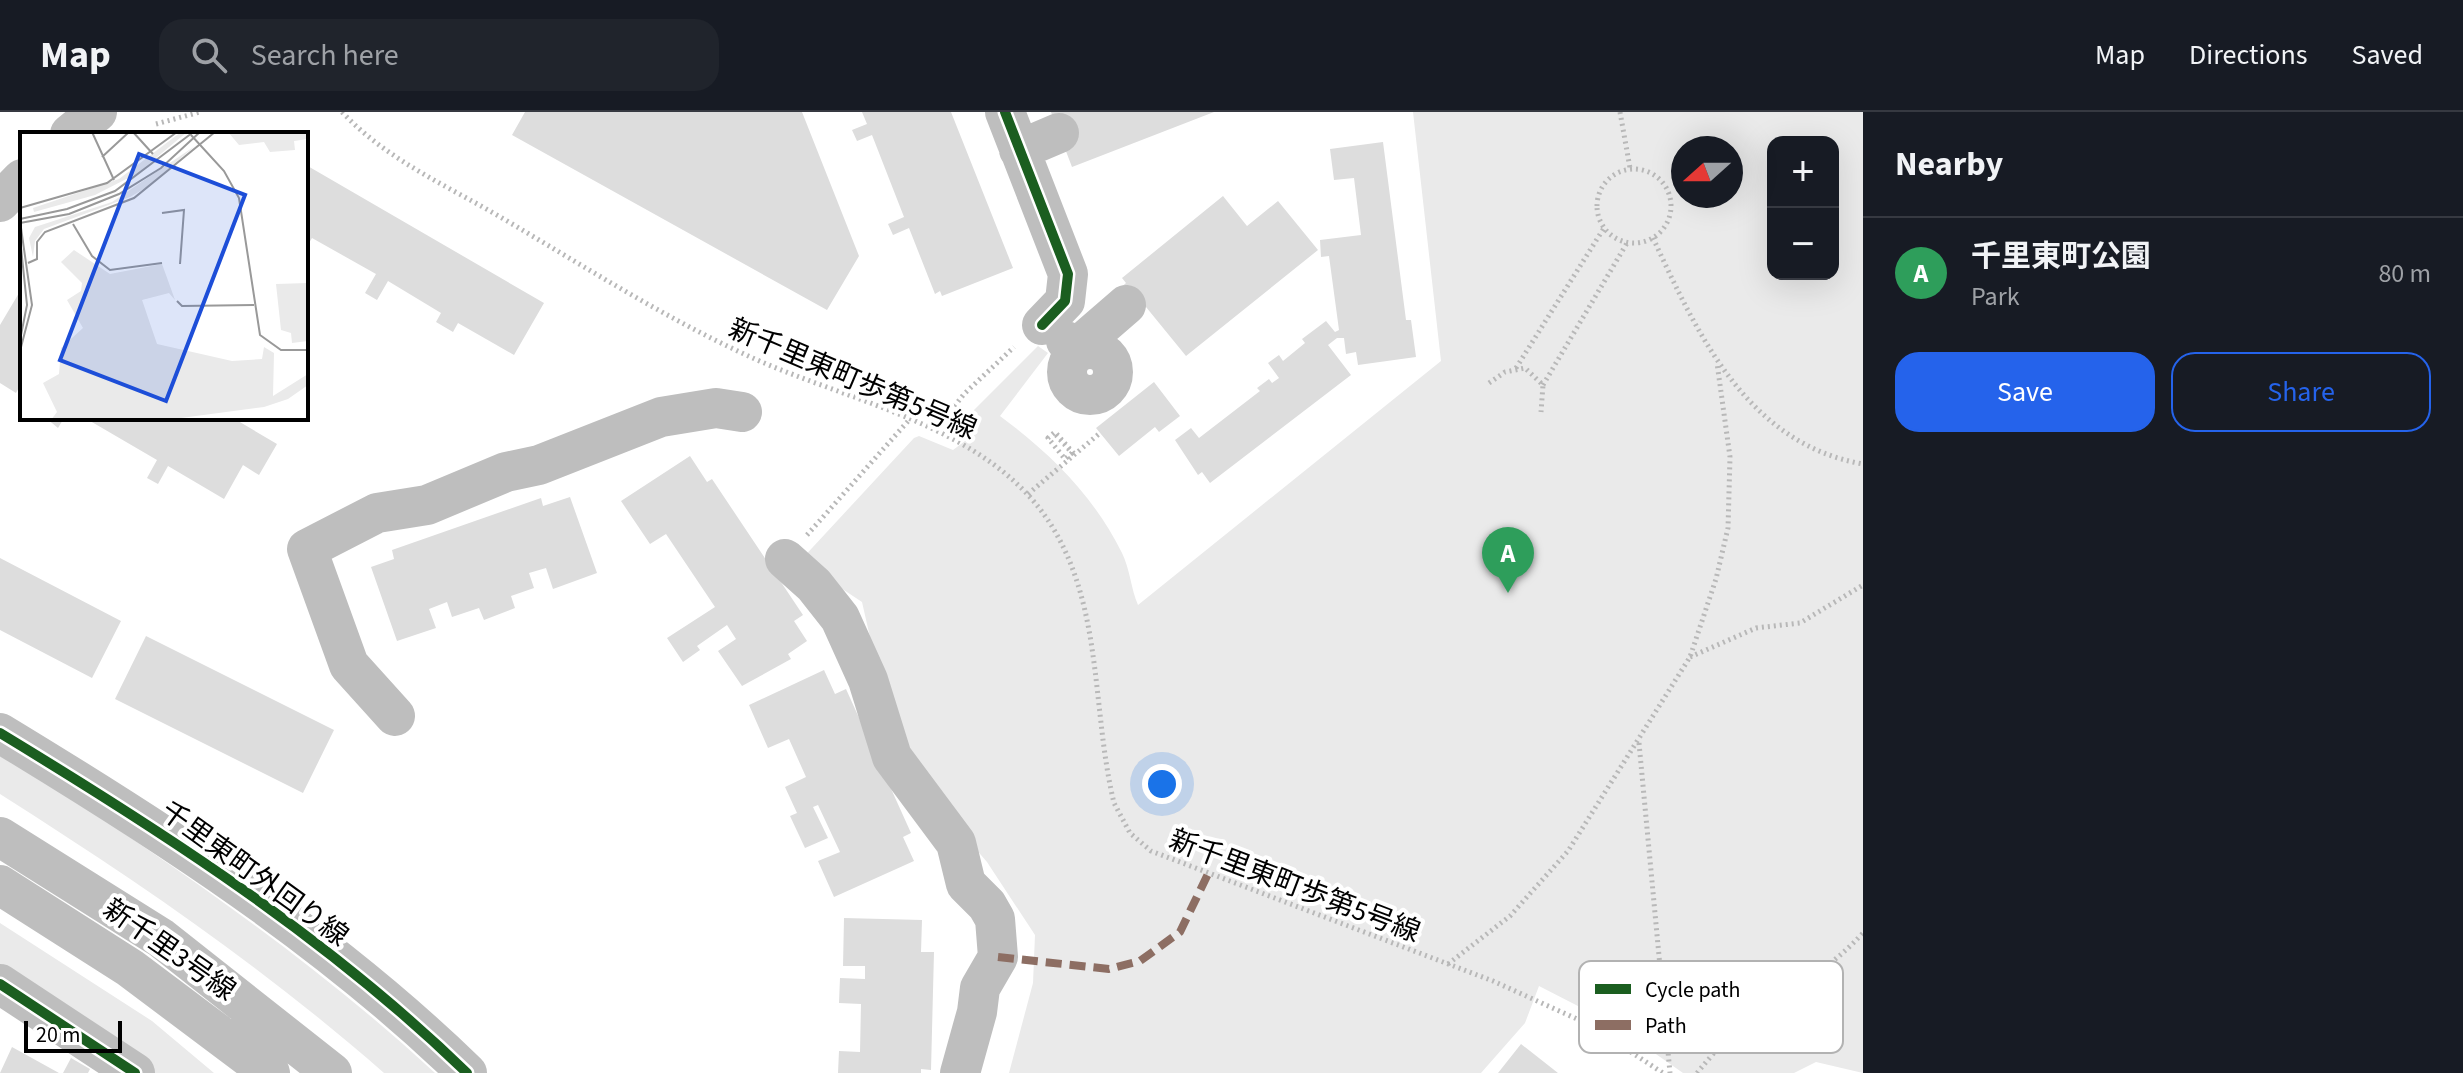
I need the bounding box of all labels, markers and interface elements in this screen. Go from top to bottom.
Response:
search box [159,19,719,91]
text: Map [40,28,111,82]
icon: search [187,33,231,77]
text: Search here [251,34,399,77]
text: Map [2095,35,2145,75]
text: Directions [2189,35,2308,75]
text: Saved [2352,35,2423,75]
inset map [20,132,308,420]
north arrow [1671,136,1743,208]
map controls [1767,136,1839,280]
button: + [1767,136,1839,208]
text: Nearby [1895,140,2003,189]
button: − [1767,208,1839,280]
text: 千里東町公園 [1971,235,2151,278]
text: A [1914,255,1928,292]
text: 80 m [2378,255,2431,292]
text: Park [1971,278,2020,315]
street label: 新千里東町歩第5号線 [722,309,983,449]
button: Save [1895,352,2155,432]
button: Share [2171,352,2431,432]
pin: A [1482,527,1534,593]
your location [1142,764,1182,804]
street label: 千里東町外回り線 [152,792,357,956]
street label: 新千里東町歩第5号線 [1163,820,1426,952]
street label: 新千里3号線 [95,889,244,1010]
legend [1579,961,1843,1053]
text: Cycle path [1645,974,1741,1006]
text: Path [1645,1010,1687,1042]
scale bar [24,1017,122,1053]
text: 20 m [36,1019,81,1051]

